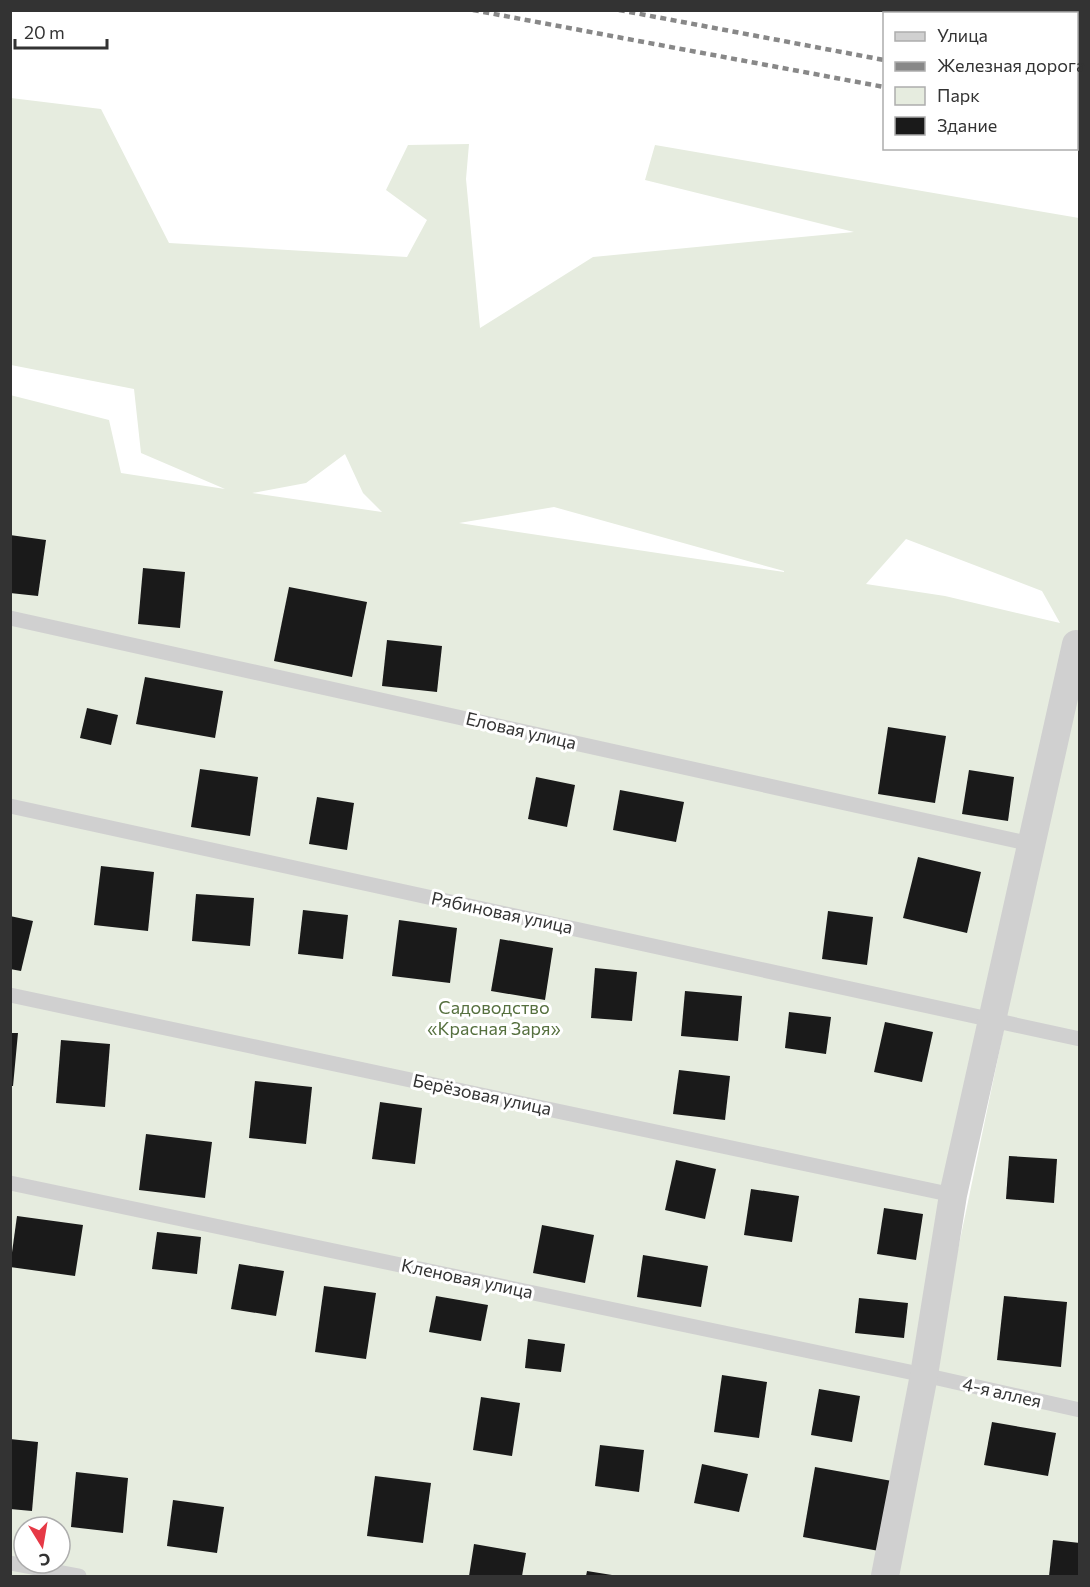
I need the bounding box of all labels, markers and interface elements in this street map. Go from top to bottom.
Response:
scale bar [15,12,106,50]
legend [883,12,1078,150]
text: 20 m [24,21,65,43]
text: Улица [937,24,988,46]
text: Железная дорога [937,54,1085,76]
text: Парк [937,84,980,106]
text: Здание [937,114,997,136]
street label: Еловая улица [464,707,579,753]
street label: Рябиновая улица [429,886,575,938]
park label: Садоводство «Красная Заря» [427,996,561,1039]
street label: Берёзовая улица [411,1069,554,1119]
street label: Кленовая улица [399,1253,535,1303]
street label: 4-я аллея [961,1372,1044,1412]
north arrow [12,1515,72,1575]
text: С [38,1550,52,1571]

